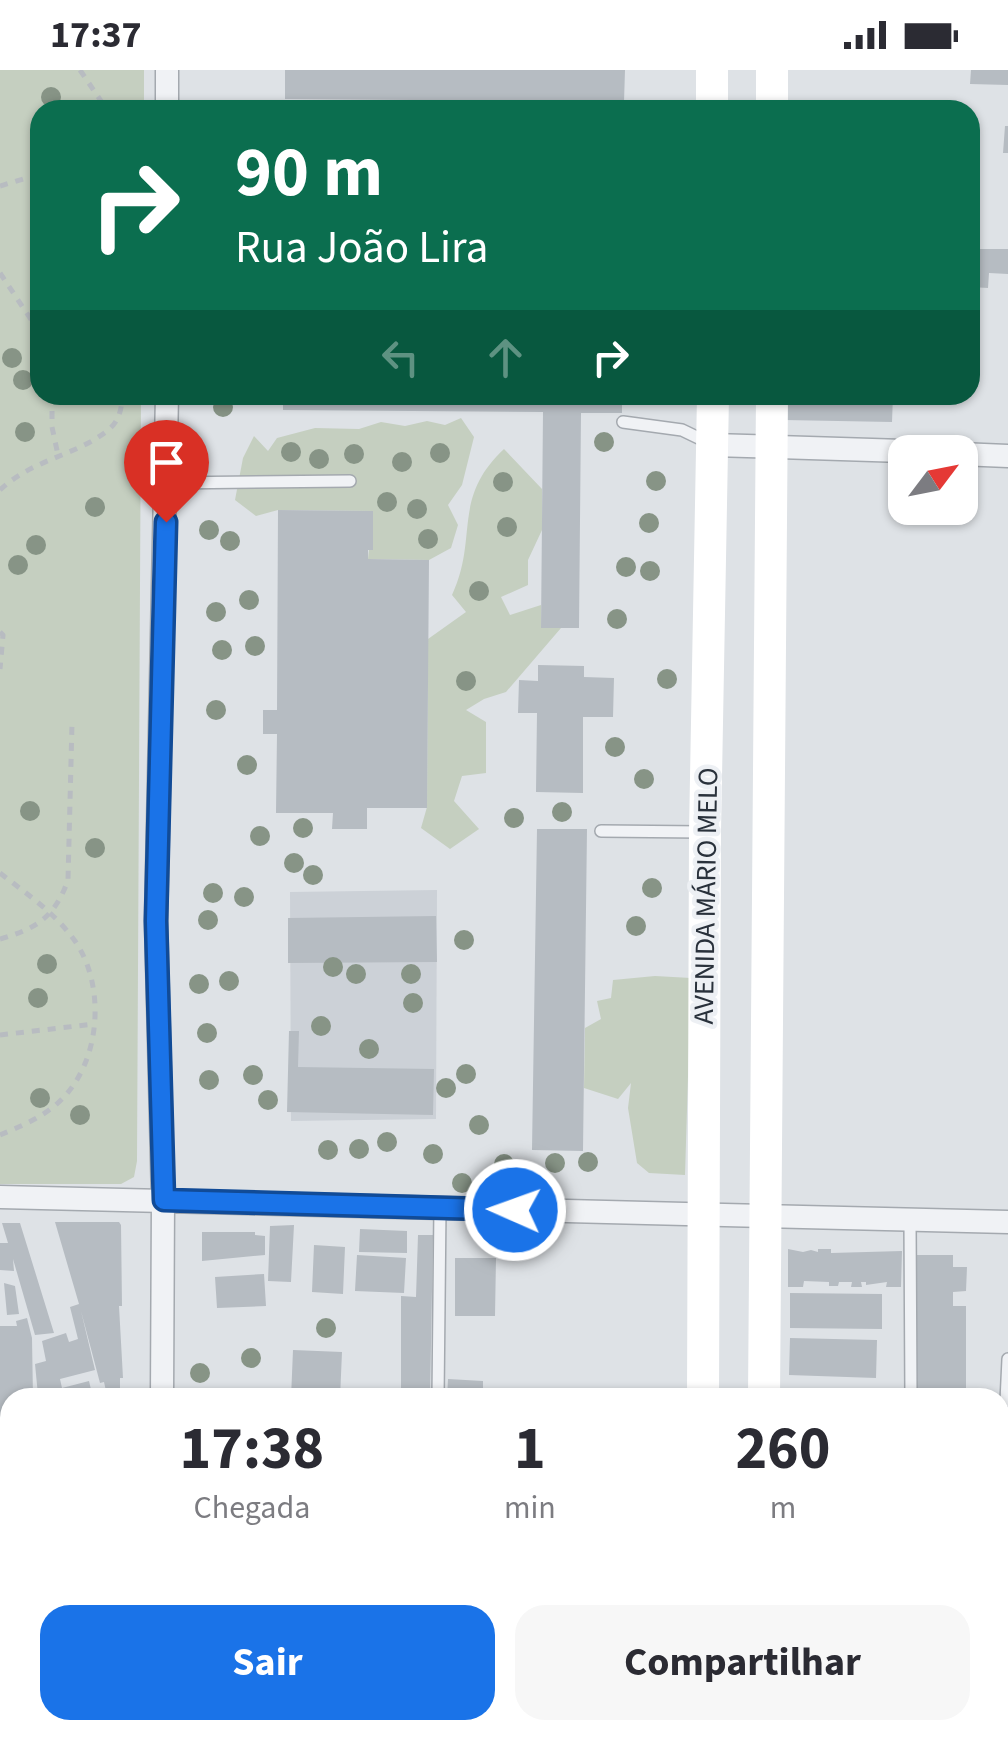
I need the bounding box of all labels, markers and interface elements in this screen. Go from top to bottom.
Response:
text: 17:37 [50,8,142,62]
text: 90 m [235,123,383,223]
icon: right [70,140,200,270]
text: Rua João Lira [235,216,488,280]
icon: left [373,330,428,385]
icon: ahead [478,330,533,385]
icon: right [583,330,638,385]
pin [124,420,209,523]
icon: arrive [139,435,194,490]
north arrow [888,435,978,525]
map controls [888,435,978,525]
street label: AVENIDA MÁRIO MELO [684,767,728,1025]
position arrow [463,1158,567,1262]
text: 17:38 [180,1407,324,1492]
text: 1 [514,1407,546,1492]
text: 260 [735,1407,830,1492]
text: Chegada [194,1485,310,1531]
text: min [504,1485,556,1531]
text: m [770,1485,796,1531]
button: Sair [40,1605,495,1720]
button: Compartilhar [515,1605,970,1720]

